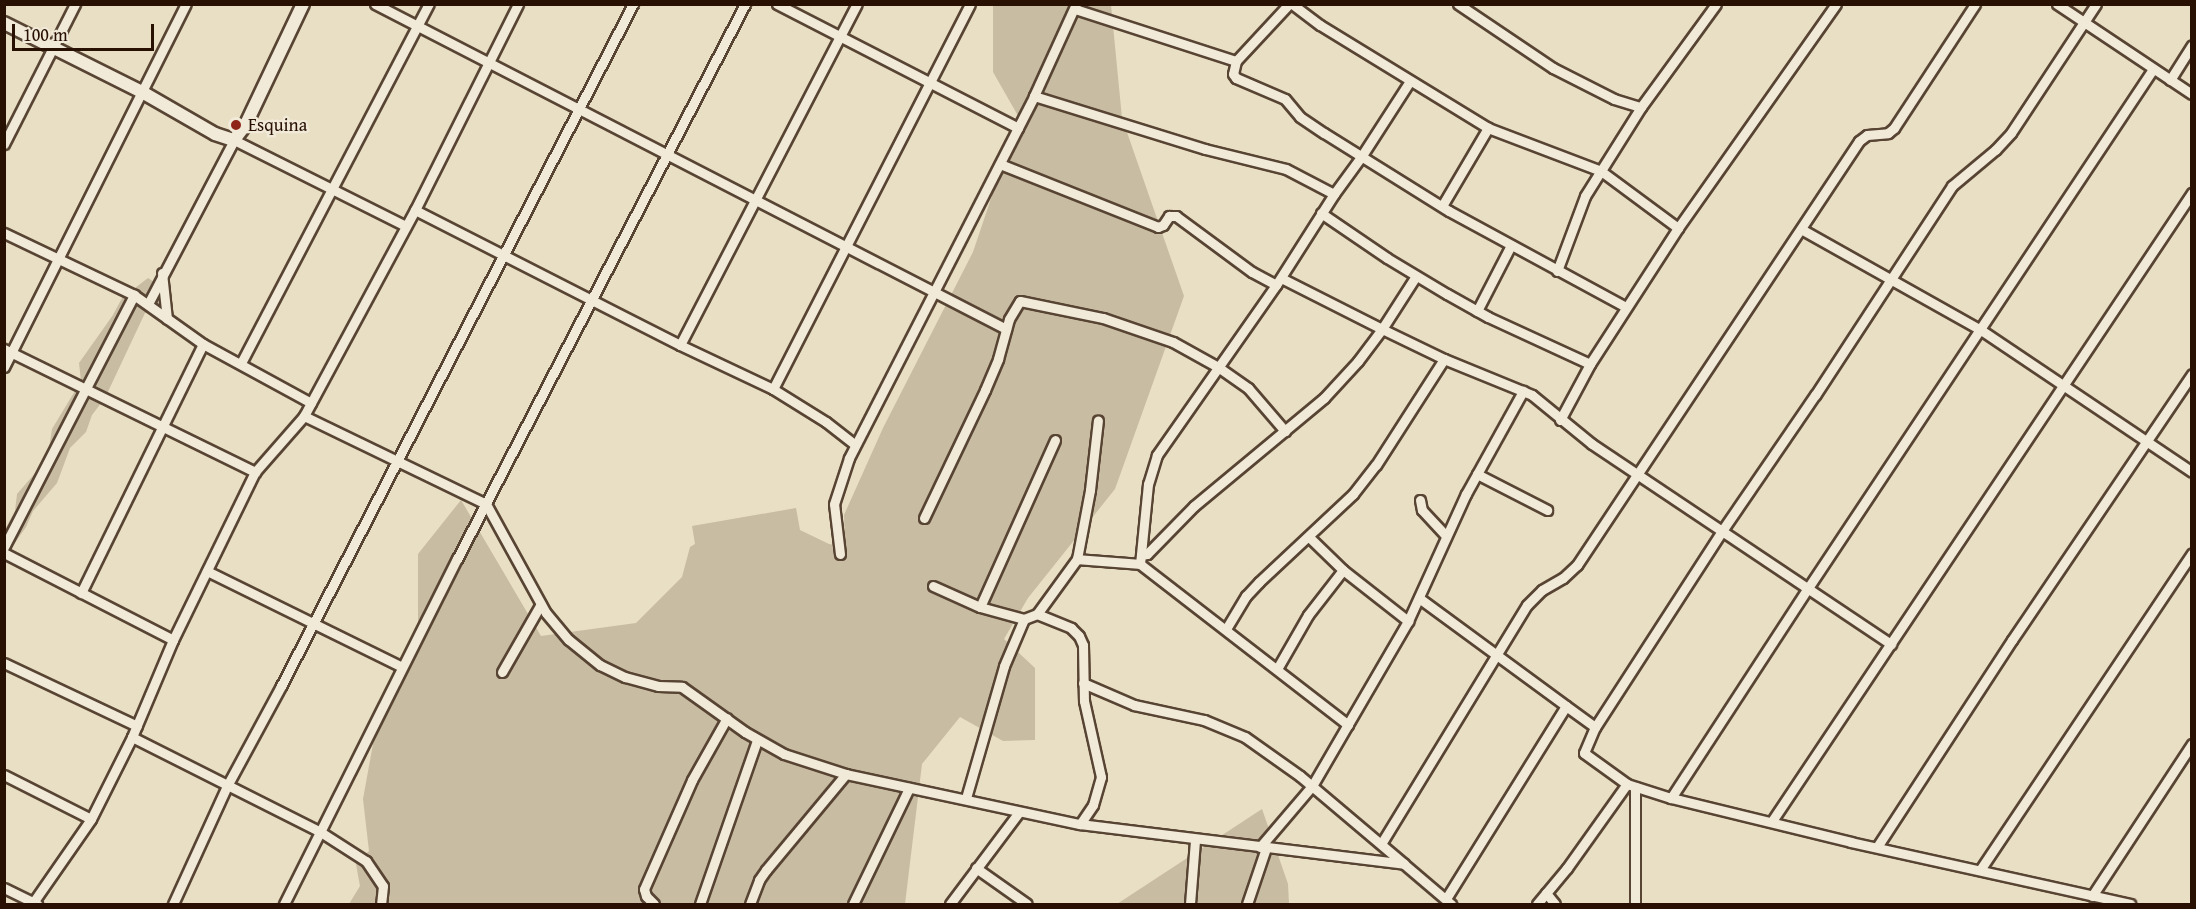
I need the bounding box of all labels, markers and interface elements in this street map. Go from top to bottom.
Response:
scale bar [15,12,158,50]
text: 100 m [23,21,68,48]
place label: Esquina [248,114,307,136]
marker: Esquina [229,118,243,132]

